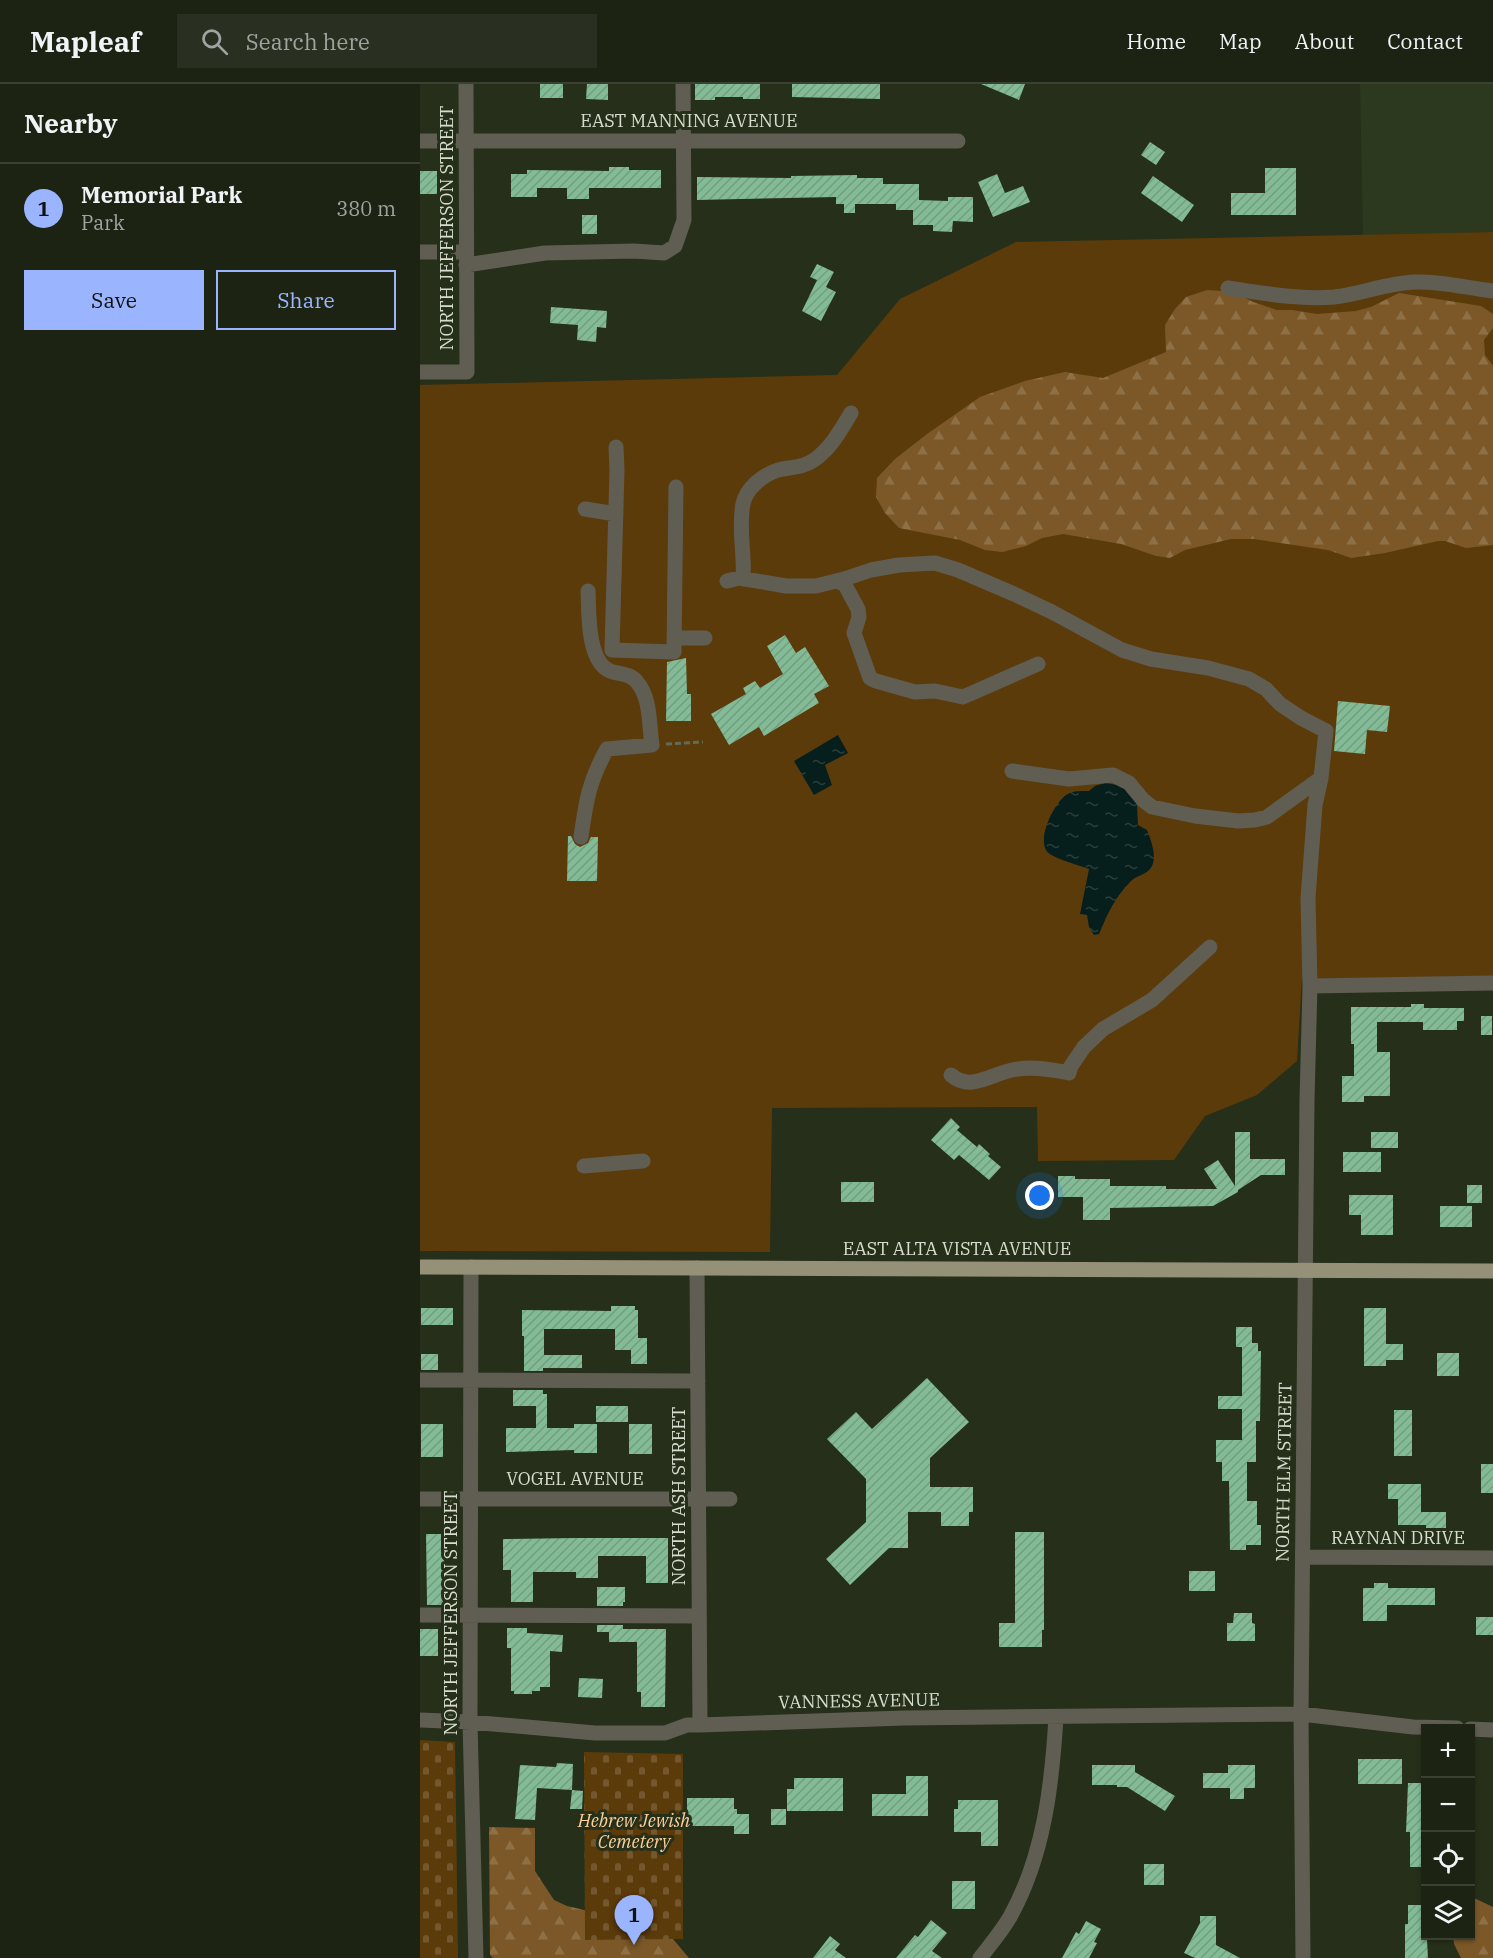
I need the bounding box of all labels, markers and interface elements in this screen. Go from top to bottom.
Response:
search box [177,14,597,68]
text: Mapleaf [30,23,141,60]
icon: search [198,25,231,58]
text: Search here [246,27,370,56]
text: Home [1126,27,1186,55]
text: Map [1219,27,1262,55]
text: About [1295,27,1354,55]
text: Contact [1387,27,1463,55]
street label: NORTH JEFFERSON STREET [435,105,458,351]
text: Nearby [24,106,118,140]
street label: EAST MANNING AVENUE [580,109,798,132]
text: Memorial Park [81,180,242,209]
text: 1 [38,195,50,222]
text: 380 m [336,195,396,222]
text: Park [81,209,125,236]
button: Save [24,270,204,330]
button: Share [216,270,396,330]
your location [1025,1181,1054,1210]
street label: EAST ALTA VISTA AVENUE [843,1237,1071,1260]
street label: NORTH ELM STREET [1270,1382,1297,1562]
street label: NORTH ASH STREET [667,1406,690,1585]
street label: VOGEL AVENUE [506,1467,644,1490]
street label: NORTH JEFFERSON STREET [439,1490,462,1736]
street label: RAYNAN DRIVE [1331,1526,1465,1549]
street label: VANNESS AVENUE [778,1688,940,1713]
map controls [1421,1724,1475,1940]
button: + [1421,1724,1475,1778]
button: − [1421,1778,1475,1832]
park label: Hebrew Jewish Cemetery [577,1809,690,1853]
button: locate [1421,1832,1475,1886]
button: layers [1421,1886,1475,1940]
pin: 1 [614,1896,654,1945]

